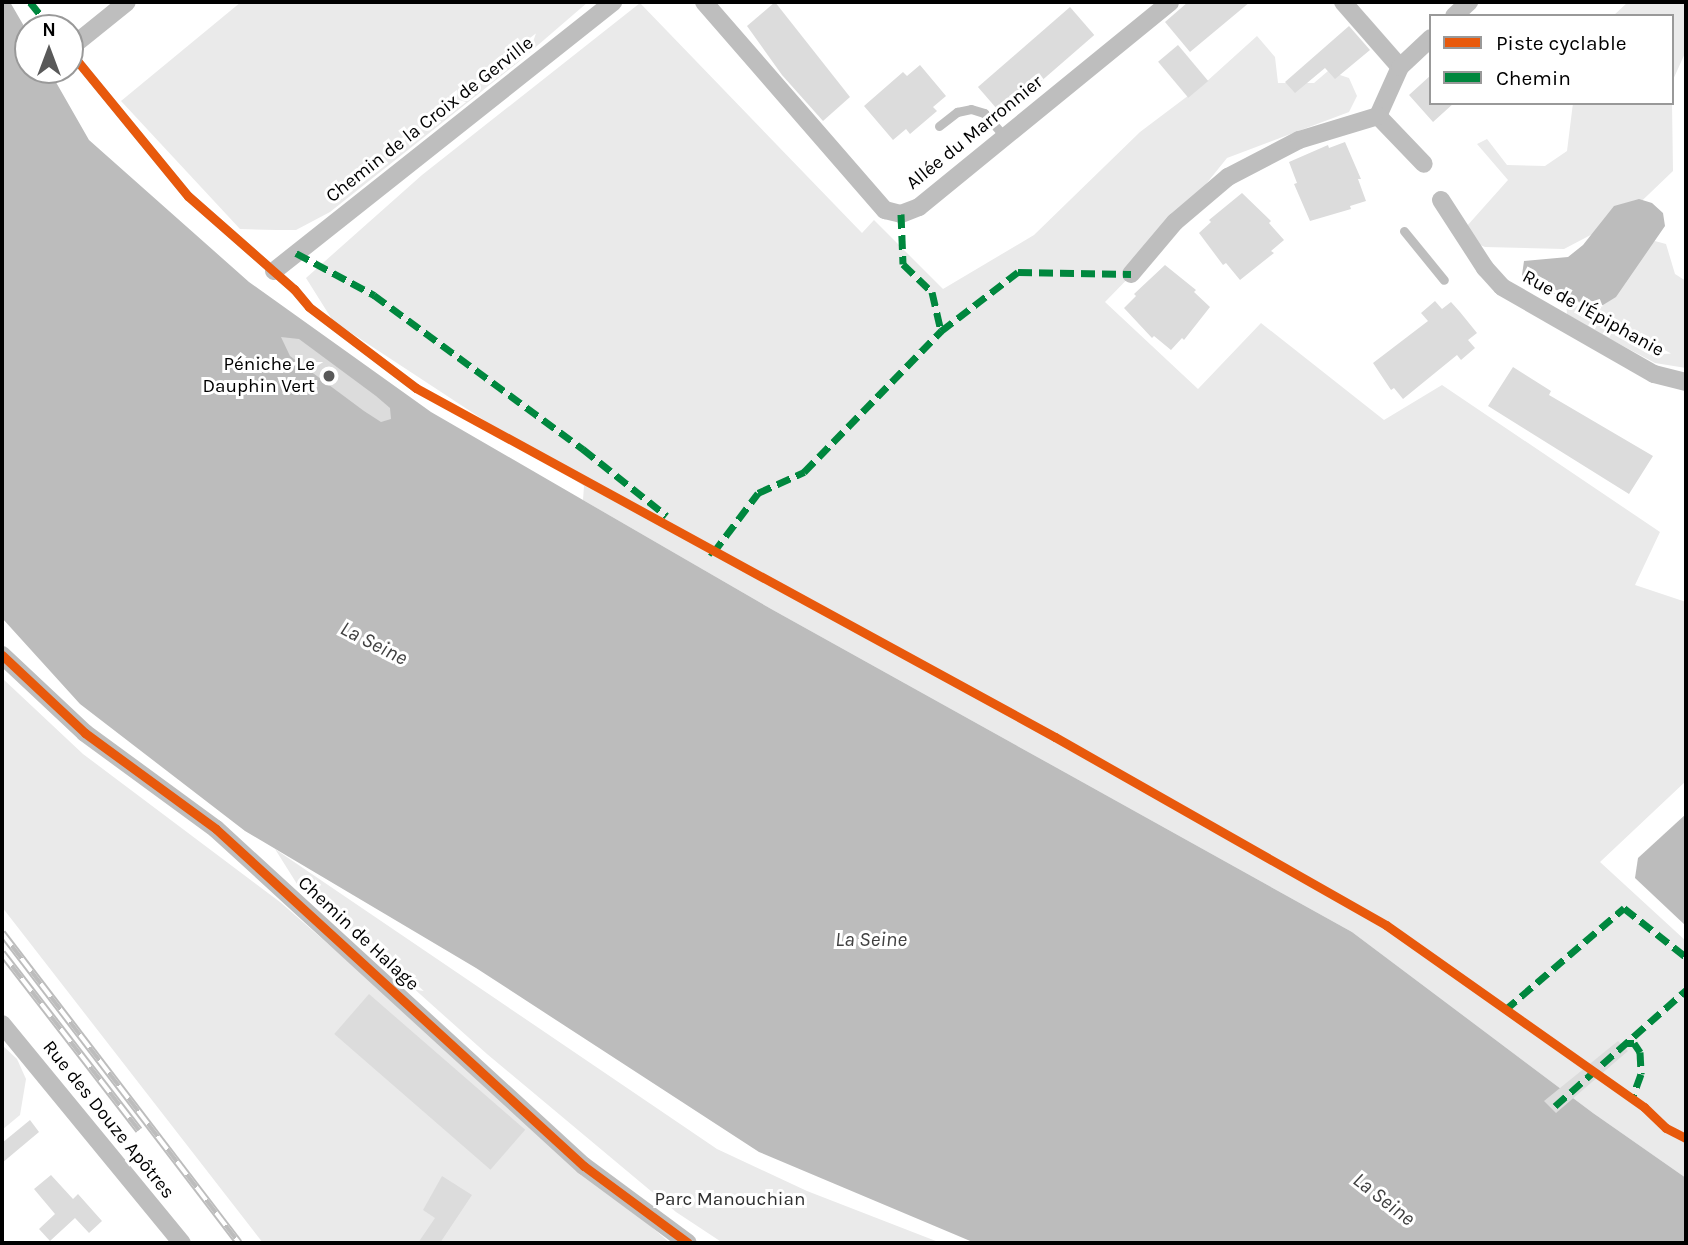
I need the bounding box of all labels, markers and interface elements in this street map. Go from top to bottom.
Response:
north arrow [14,14,84,84]
legend [1429,14,1674,105]
text: N [42,19,56,41]
text: Piste cyclable [1496,31,1627,55]
street label: Chemin de la Croix de Gerville [322,32,538,208]
text: Chemin [1496,66,1571,90]
street label: Allée du Marronnier [902,71,1048,195]
street label: Rue de l'Épiphanie [1518,266,1668,362]
place label: Péniche Le Dauphin Vert [202,354,315,398]
marker: Péniche Le Dauphin Vert [321,368,337,384]
water label: La Seine [336,615,412,671]
street label: Chemin de Halage [293,872,423,996]
water label: La Seine [835,926,907,952]
street label: Rue des Douze Apôtres [37,1036,179,1204]
water label: La Seine [1348,1167,1420,1231]
park label: Parc Manouchian [655,1189,805,1211]

